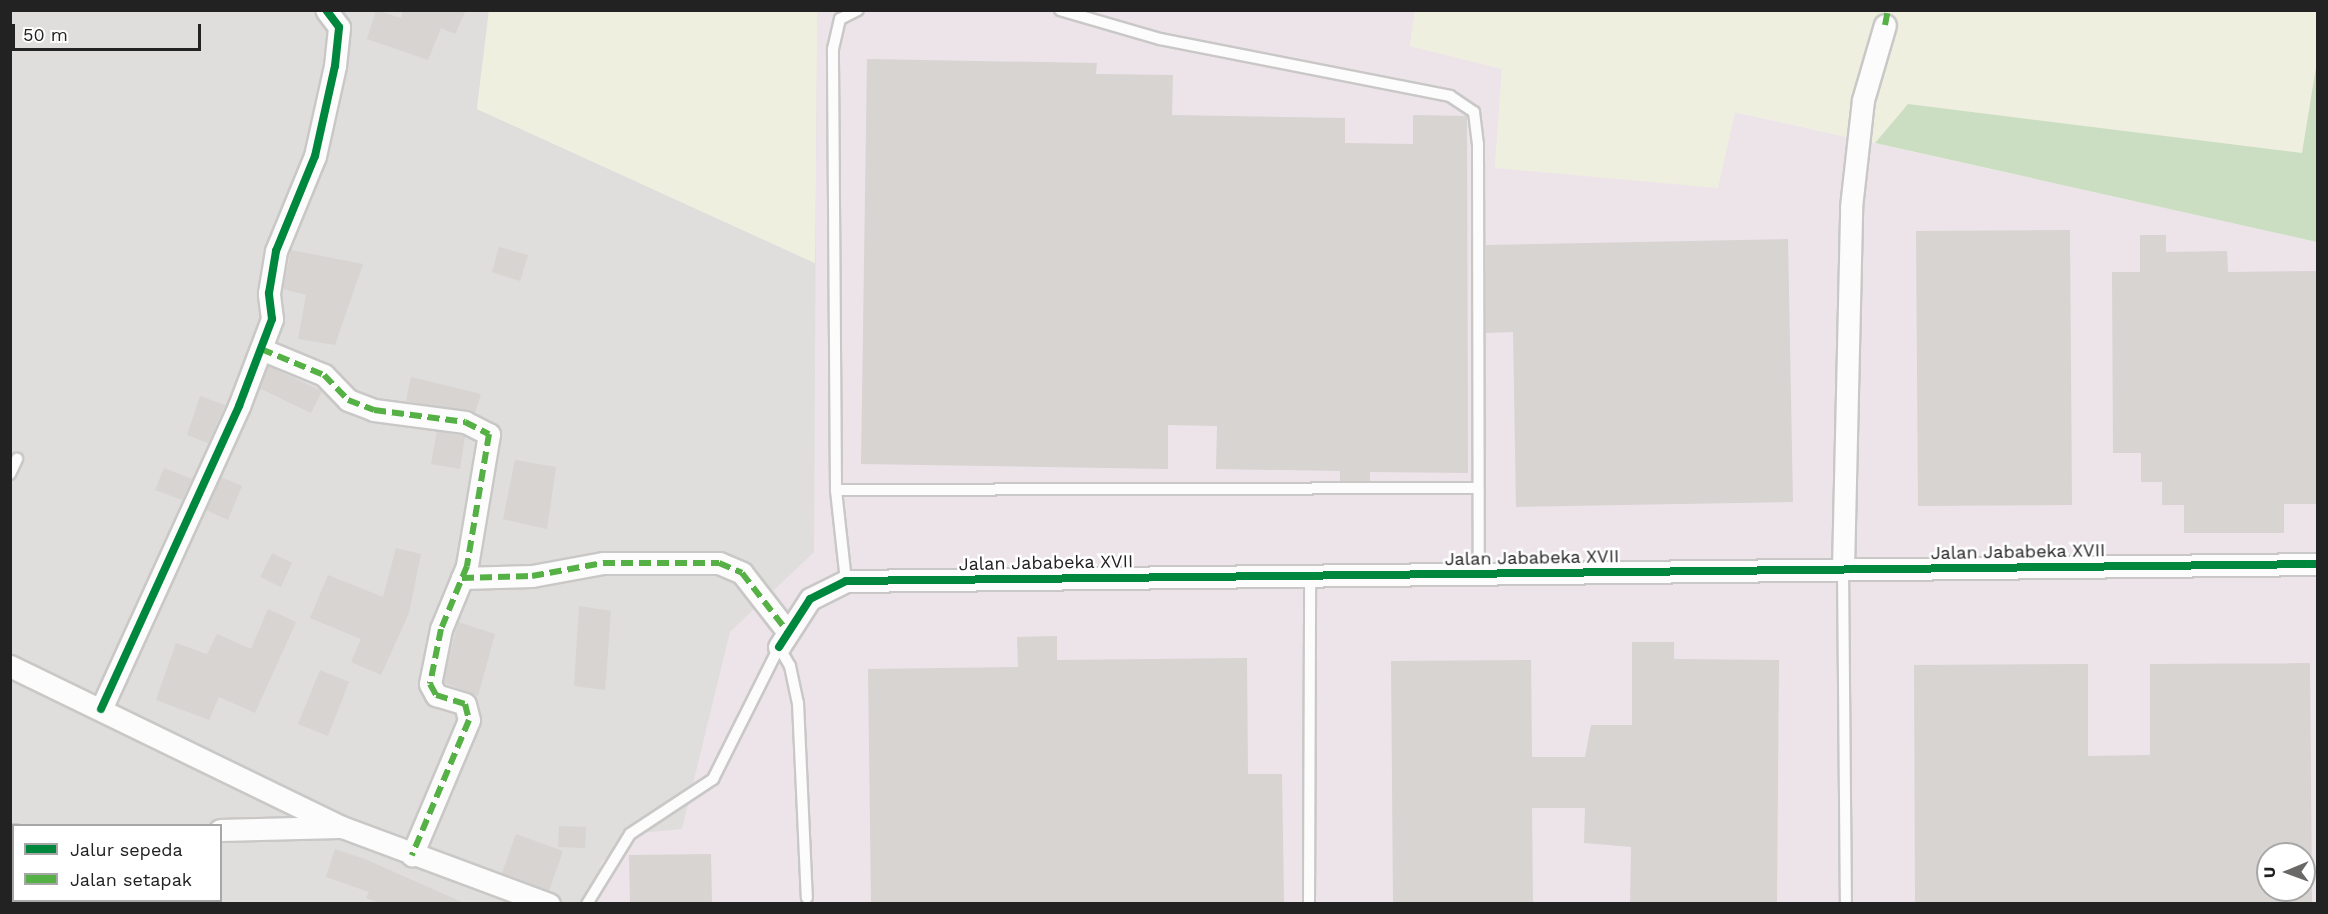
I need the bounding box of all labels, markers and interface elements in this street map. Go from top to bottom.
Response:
scale bar [15,12,204,50]
text: 50 m [23,24,68,45]
street label: Jalan Jababeka XVII [1930,540,2106,564]
street label: Jalan Jababeka XVII [1444,546,1620,570]
street label: Jalan Jababeka XVII [958,551,1134,575]
legend [12,824,222,902]
text: Jalur sepeda [70,839,183,860]
north arrow [2256,842,2316,902]
text: U [2260,866,2279,878]
text: Jalan setapak [70,869,192,890]

